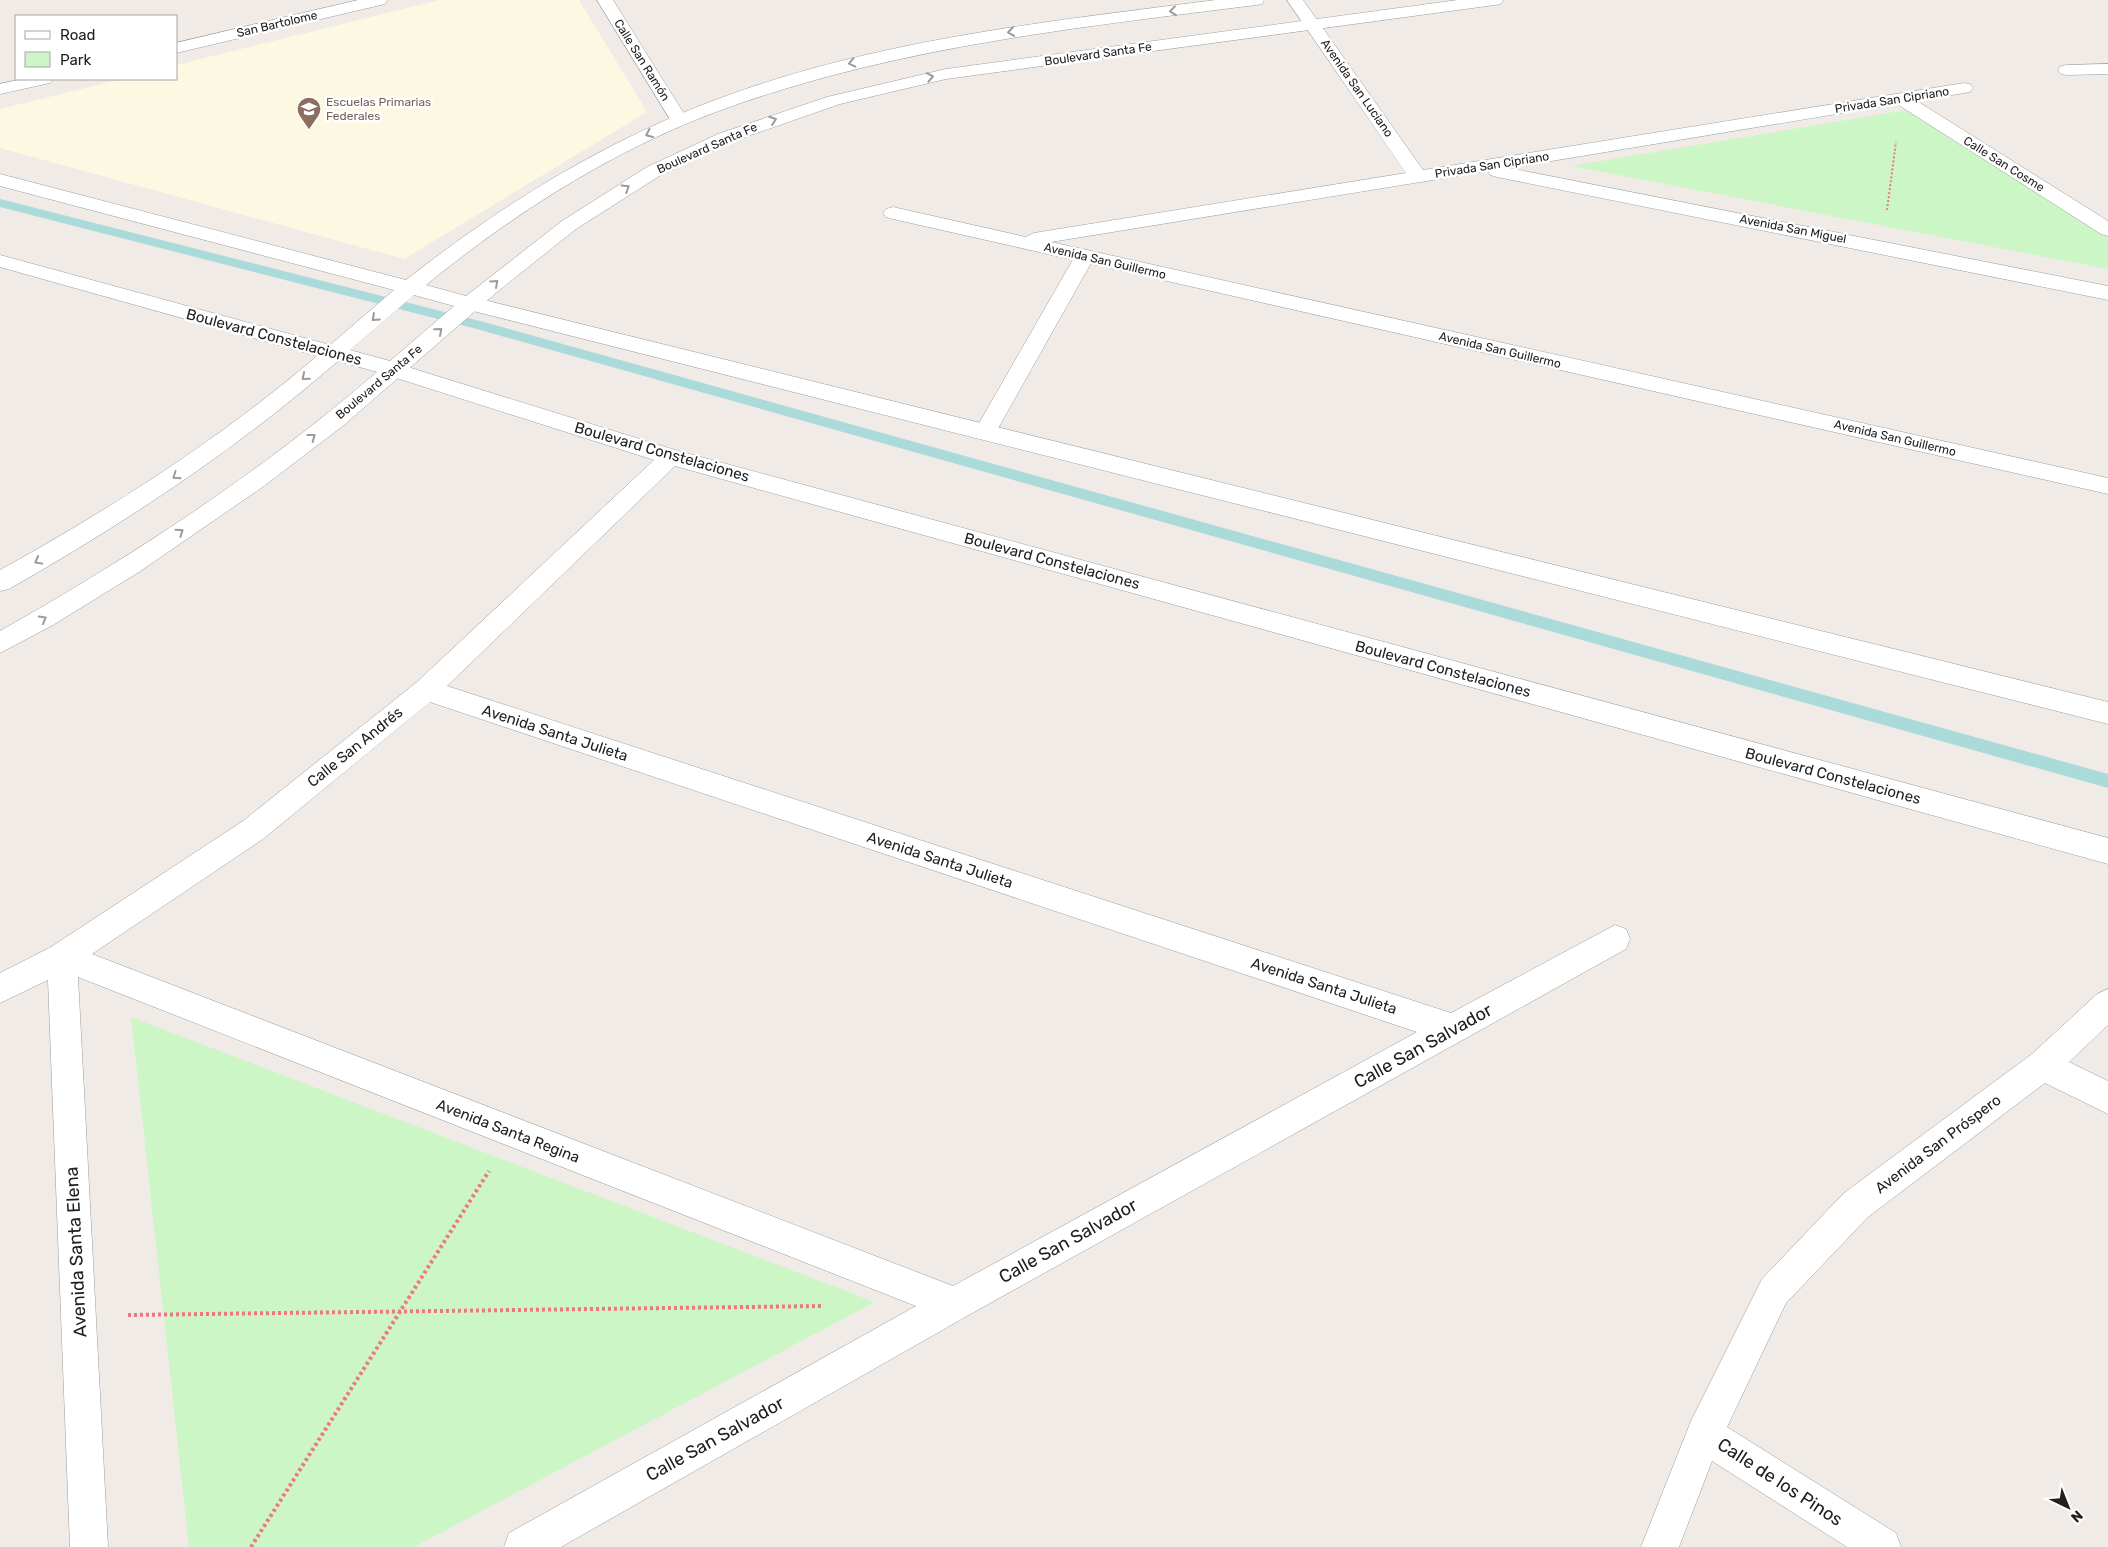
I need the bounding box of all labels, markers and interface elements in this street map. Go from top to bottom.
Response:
one-way arrow [1168,5,1176,16]
street label: San Bartolome [235,8,319,40]
legend [15,15,178,80]
street label: Calle San Ramón [611,17,673,103]
text: Road [60,26,96,44]
one-way arrow [1007,26,1015,37]
street label: Avenida San Luciano [1318,36,1396,140]
street label: Boulevard Santa Fe [1043,39,1153,68]
text: Park [60,51,91,69]
one-way arrow [847,57,856,68]
one-way arrow [925,72,934,83]
street label: Privada San Cipriano [1834,84,1950,116]
place label: Escuelas Primarias Federales [326,95,431,123]
school or university icon: Escuelas Primarias Federales [296,96,322,130]
one-way arrow [768,116,777,126]
street label: Boulevard Santa Fe [655,119,760,176]
one-way arrow [645,127,654,138]
street label: Calle San Cosme [1961,133,2047,195]
street label: Privada San Cipriano [1434,149,1550,181]
one-way arrow [621,185,630,194]
street label: Avenida San Miguel [1738,212,1848,246]
street label: Avenida San Guillermo [1043,240,1168,282]
one-way arrow [489,280,498,289]
street label: Boulevard Constelaciones [184,305,364,369]
one-way arrow [372,312,381,321]
one-way arrow [433,328,442,337]
street label: Avenida San Guillermo [1438,329,1563,371]
street label: Boulevard Santa Fe [333,342,425,422]
one-way arrow [301,371,310,380]
street label: Avenida San Guillermo [1833,417,1958,459]
street label: Boulevard Constelaciones [573,418,752,486]
one-way arrow [306,434,316,443]
one-way arrow [172,470,181,479]
one-way arrow [174,529,184,538]
street label: Boulevard Constelaciones [962,529,1142,593]
one-way arrow [34,555,43,565]
one-way arrow [37,615,46,625]
street label: Boulevard Constelaciones [1353,637,1533,701]
street label: Avenida Santa Julieta [480,701,630,765]
street label: Calle San Andrés [304,703,407,791]
street label: Boulevard Constelaciones [1743,744,1923,808]
street label: Avenida Santa Julieta [865,828,1015,892]
street label: Avenida Santa Julieta [1249,954,1399,1018]
street label: Calle San Salvador [1350,999,1496,1093]
street label: Avenida San Próspero [1872,1091,2004,1197]
street label: Avenida Santa Regina [434,1095,582,1167]
street label: Avenida Santa Elena [61,1166,91,1338]
street label: Calle San Salvador [995,1194,1141,1288]
street label: Calle San Salvador [642,1392,788,1486]
street label: Calle de los Pinos [1713,1433,1847,1531]
north arrow [2043,1482,2093,1532]
text: N [2067,1506,2086,1526]

